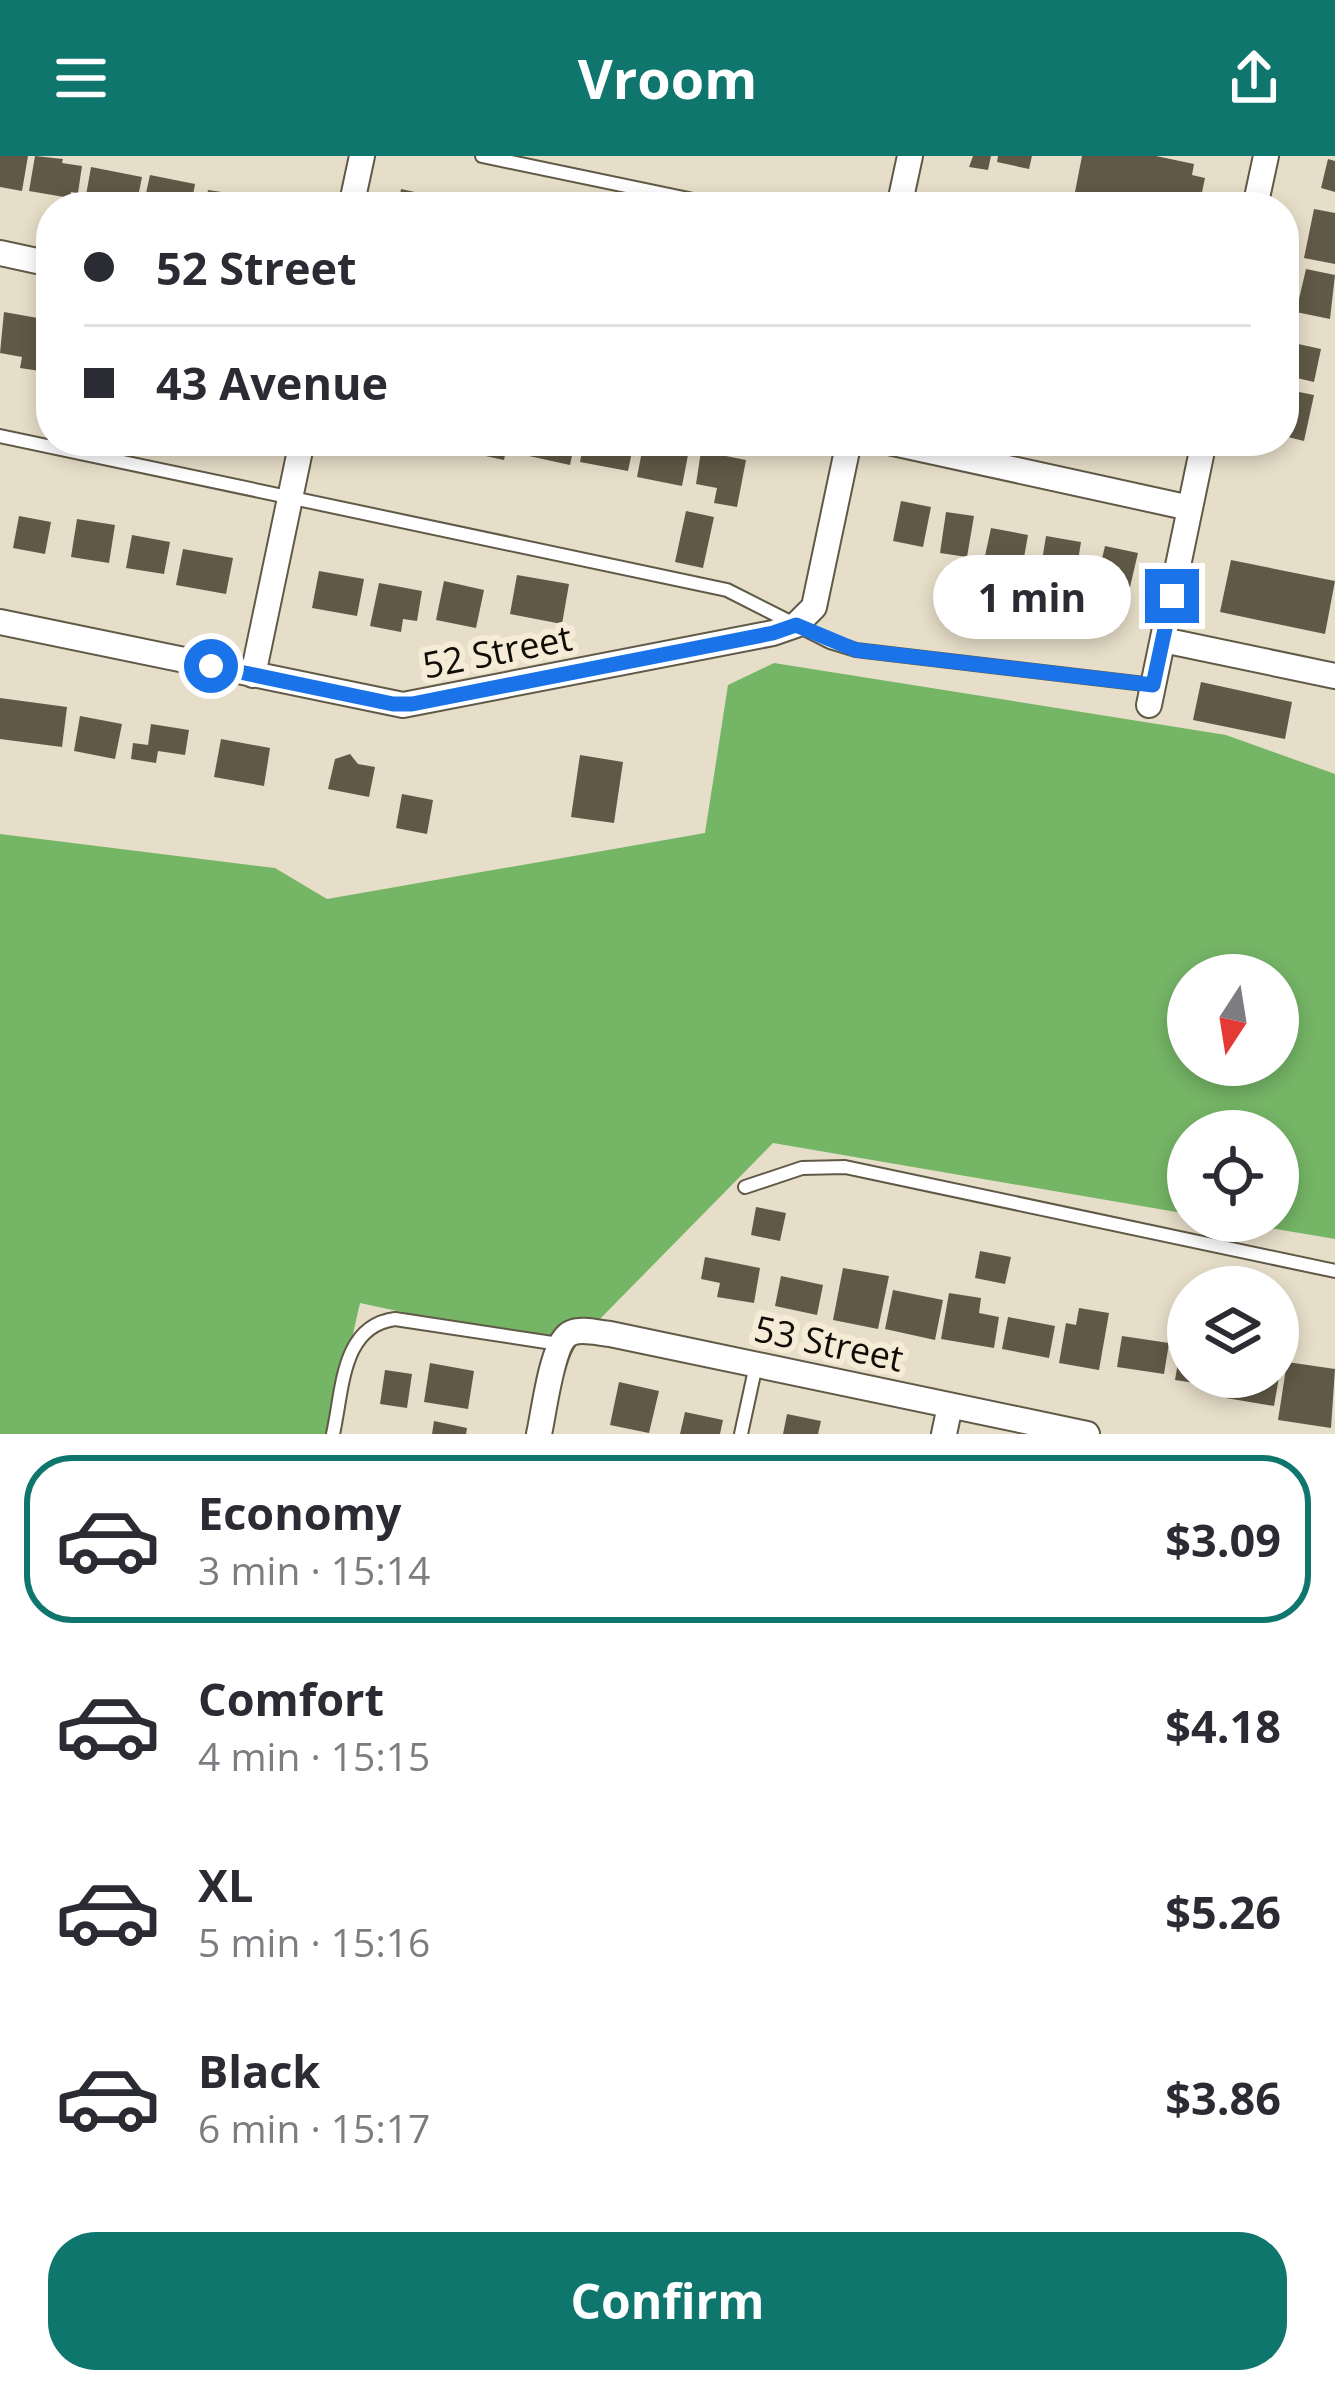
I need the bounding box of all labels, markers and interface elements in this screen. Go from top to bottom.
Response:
text: Vroom [578,41,757,115]
icon: menu [48,45,114,111]
icon: share [1221,45,1287,111]
text: 52 Street [156,237,357,298]
text: 43 Avenue [156,352,388,413]
callout: 1 min [932,554,1130,638]
route end [1145,569,1199,623]
text: 1 min [978,570,1086,623]
street label: 52 Street [418,613,576,689]
route start [184,639,238,693]
north arrow [1167,954,1299,1086]
map controls [1167,954,1299,1398]
button: locate [1167,1110,1299,1242]
button: layers [1167,1266,1299,1398]
street label: 53 Street [750,1303,908,1383]
text: Economy [198,1482,401,1543]
icon: car [54,1485,162,1593]
text: $3.09 [1165,1509,1281,1570]
text: 3 min · 15:14 [198,1543,430,1596]
text: Comfort [198,1668,384,1729]
icon: car [54,1671,162,1779]
text: $4.18 [1165,1695,1281,1756]
text: 4 min · 15:15 [198,1729,430,1782]
text: XL [198,1854,253,1915]
icon: car [54,1857,162,1965]
text: $5.26 [1165,1881,1281,1942]
text: 5 min · 15:16 [198,1915,430,1968]
text: Black [198,2040,320,2101]
icon: car [54,2043,162,2151]
text: $3.86 [1165,2067,1281,2128]
text: 6 min · 15:17 [198,2101,430,2154]
button: Confirm [48,2232,1287,2370]

